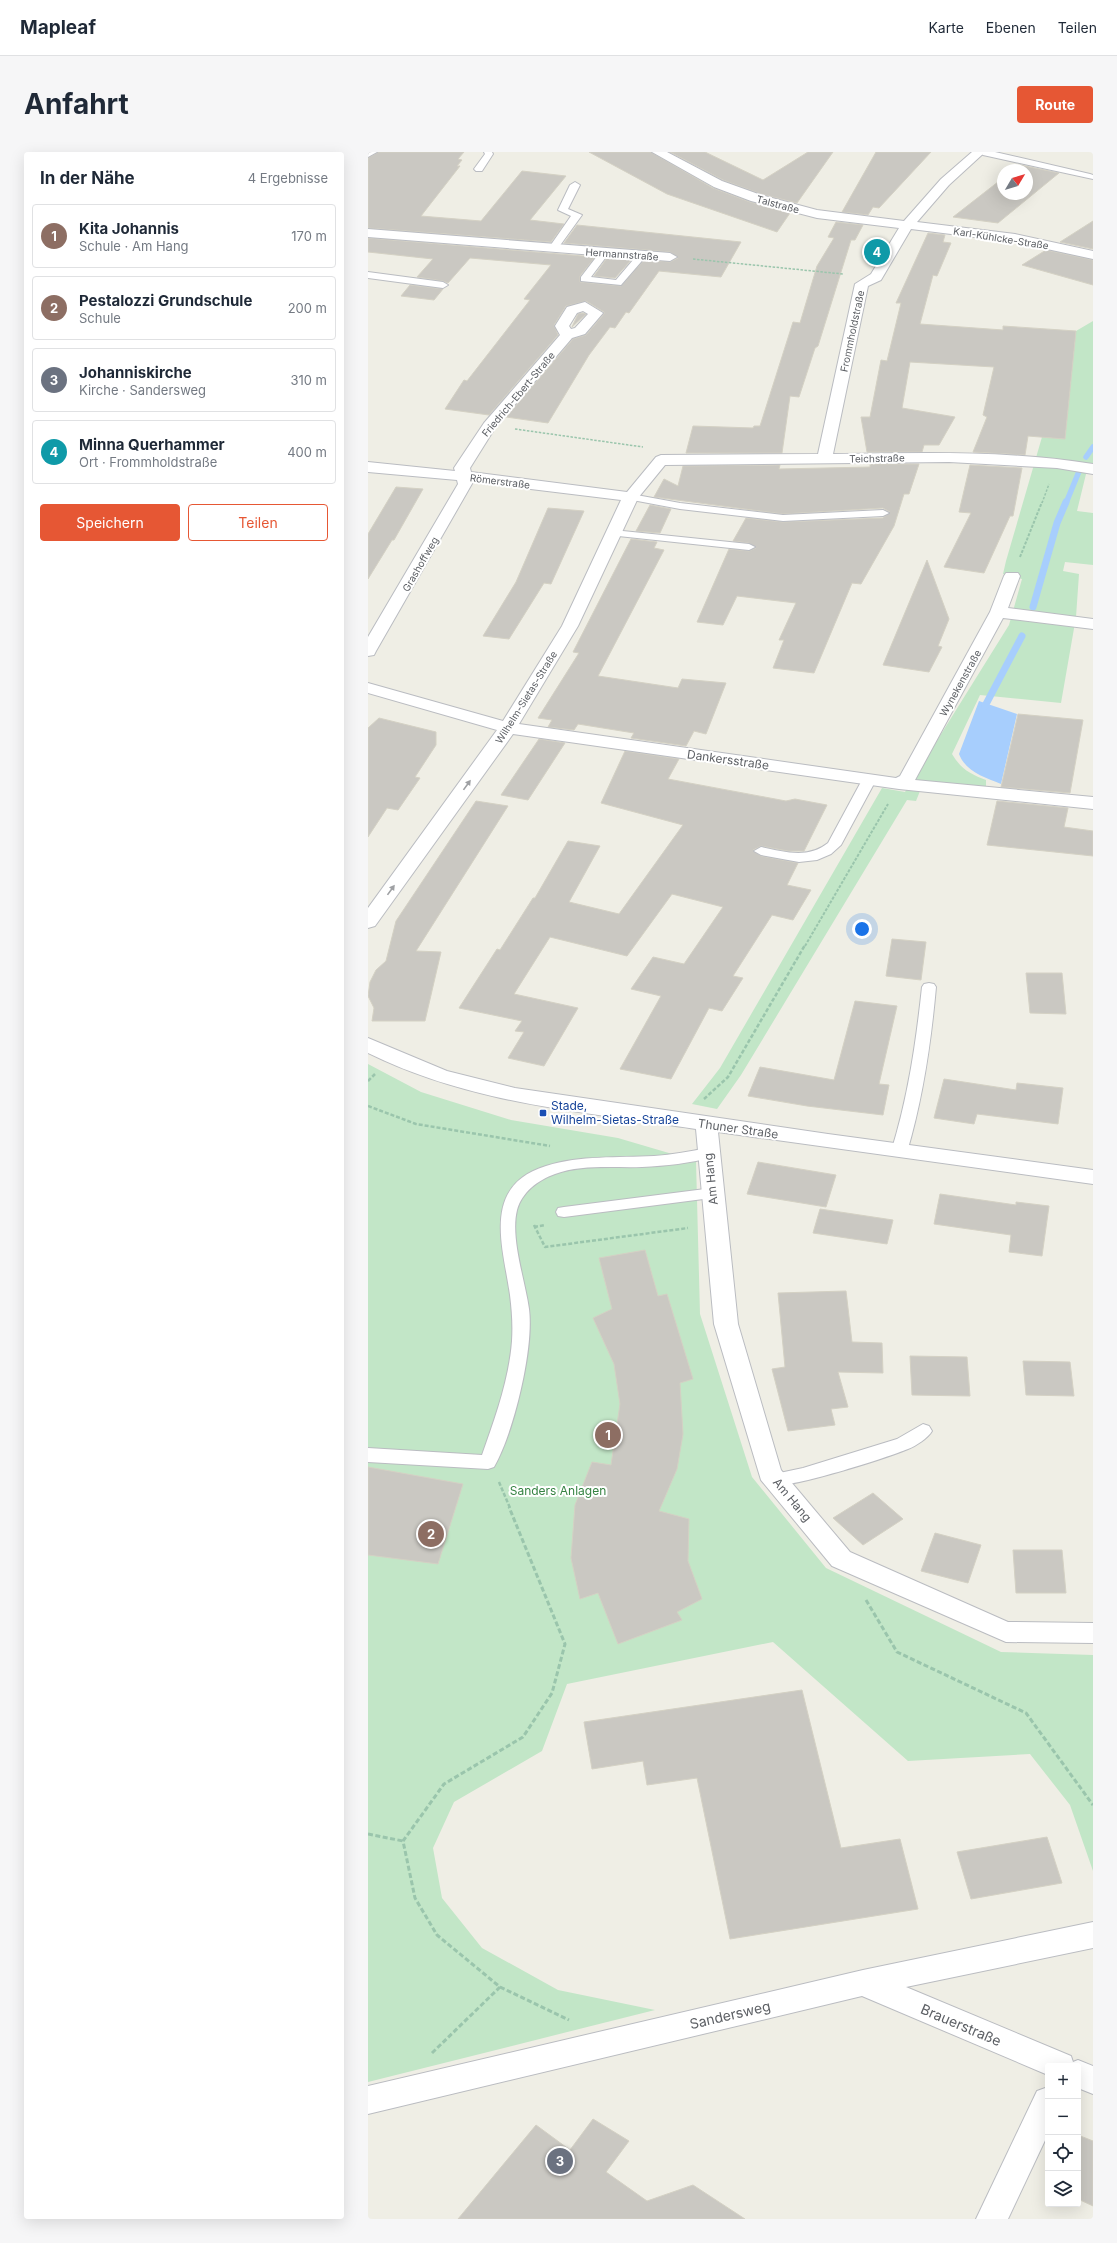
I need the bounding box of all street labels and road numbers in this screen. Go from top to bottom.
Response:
street label: Talstraße [755,193,801,215]
street label: Karl-Kühlcke-Straße [952,225,1050,251]
street label: Hermannstraße [585,245,659,263]
street label: Frommholdstraße [837,289,867,373]
street label: Friedrich-Ebert-Straße [479,349,557,439]
street label: Teichstraße [849,452,905,464]
street label: Römerstraße [469,471,531,491]
street label: Grashoffweg [400,535,440,593]
street label: Wilhelm-Sietas-Straße [493,648,559,745]
street label: Wynekenstraße [937,648,983,718]
street label: Dankersstraße [686,746,770,773]
street label: Thuner Straße [697,1115,779,1142]
street label: Am Hang [700,1152,721,1206]
street label: Am Hang [770,1475,815,1525]
street label: Sandersweg [688,1997,772,2032]
street label: Brauerstraße [918,2000,1004,2049]

